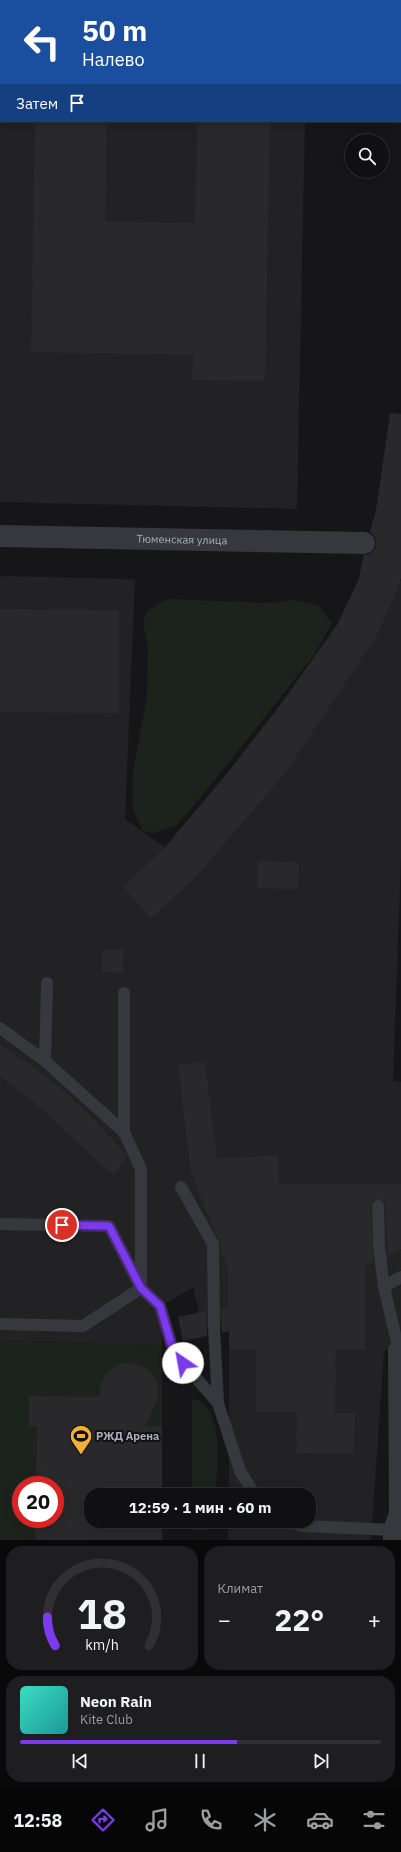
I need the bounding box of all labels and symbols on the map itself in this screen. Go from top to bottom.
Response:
street label: Тюменская улица [136,532,228,547]
pin [45,1208,79,1242]
position arrow [162,1342,204,1384]
sports icon: РЖД Арена [68,1423,94,1456]
place label: РЖД Арена [96,1429,159,1443]
speed limit sign: 20 [12,1476,64,1528]

